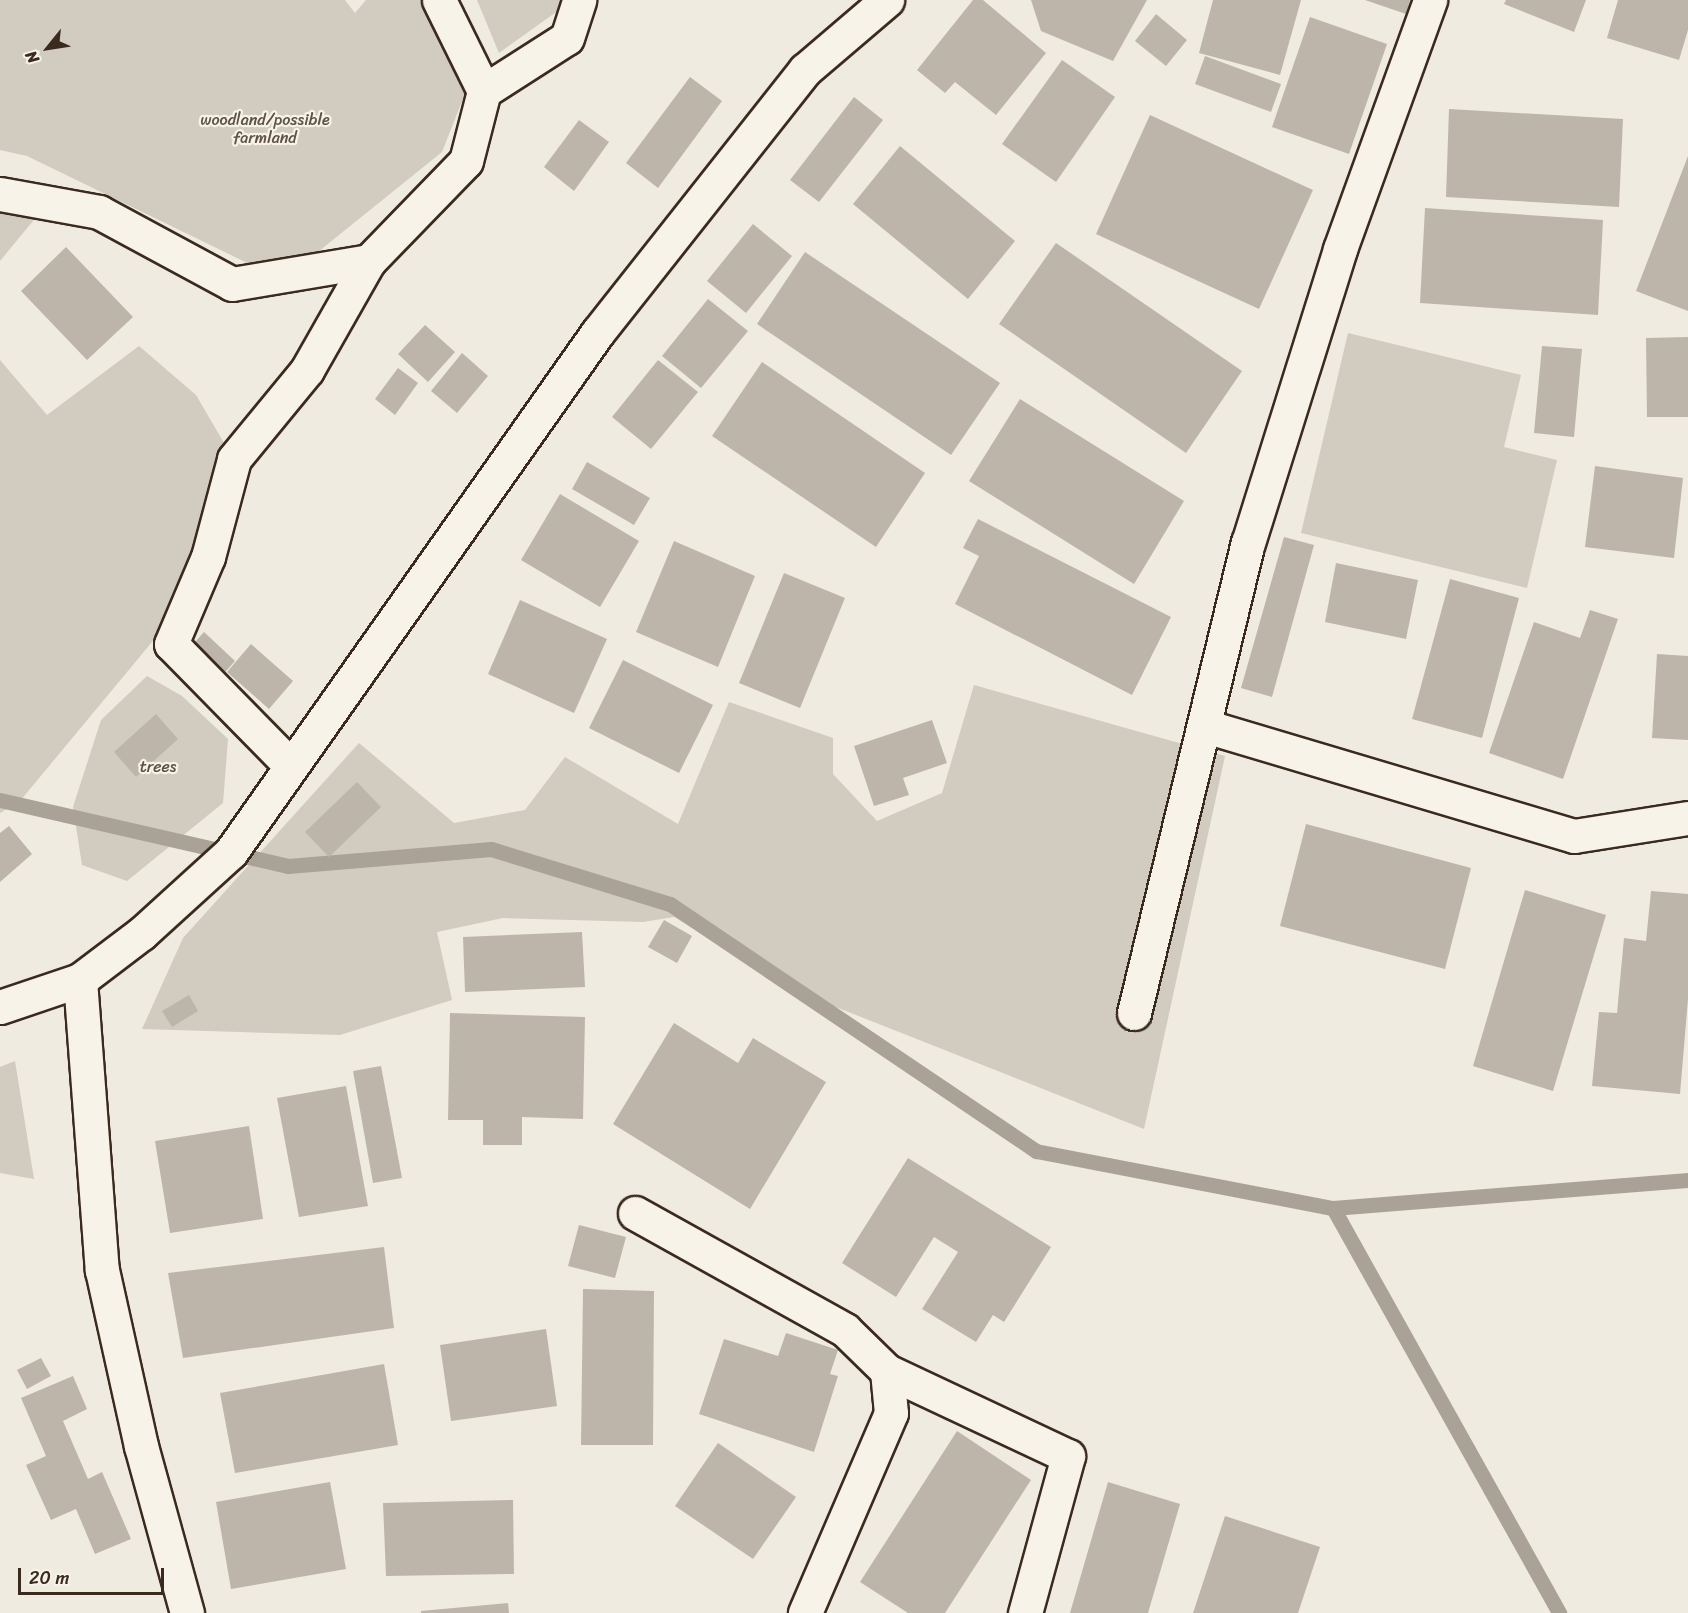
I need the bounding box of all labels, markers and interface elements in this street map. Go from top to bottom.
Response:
north arrow [18,18,78,78]
text: N [17,45,47,69]
park label: woodland/possible farmland [200,110,330,148]
park label: trees [140,757,176,777]
scale bar [21,1556,166,1594]
text: 20 m [29,1562,69,1594]

